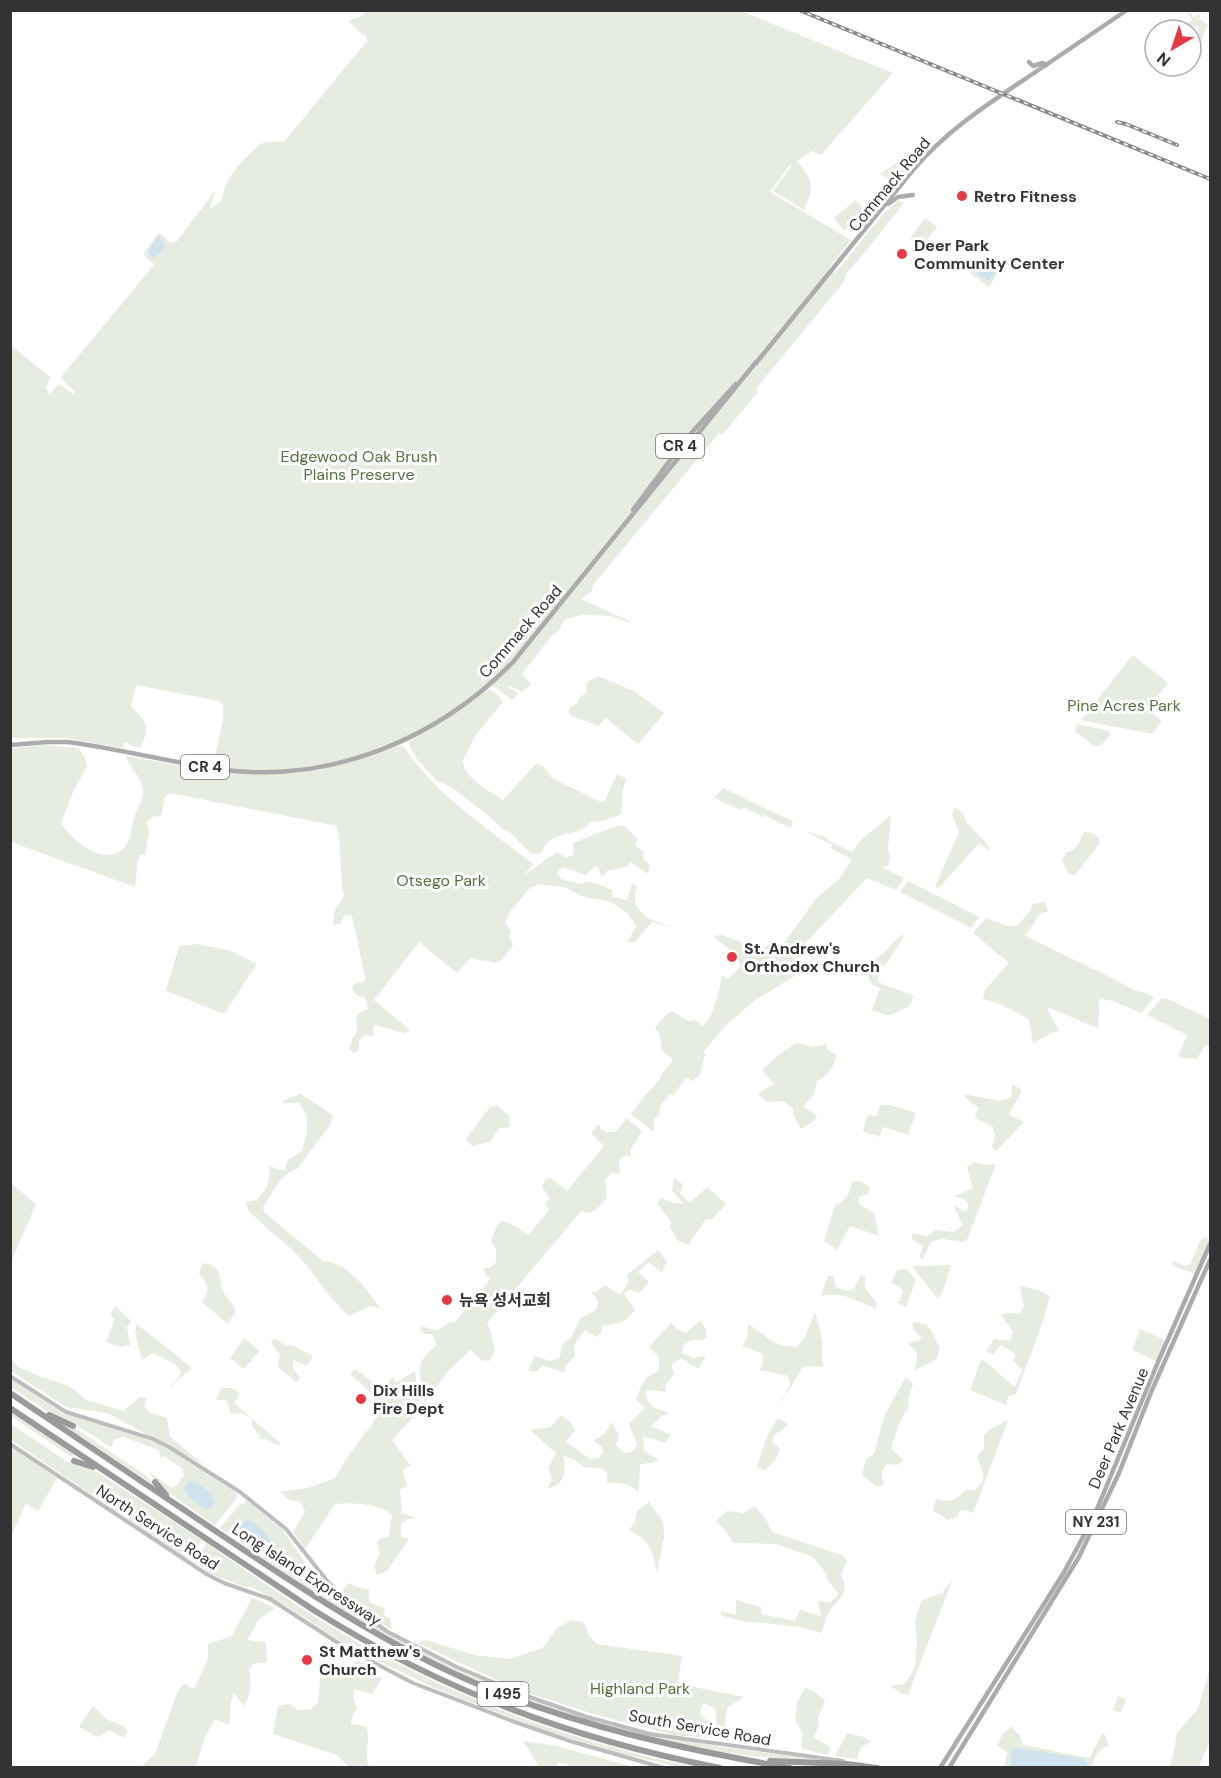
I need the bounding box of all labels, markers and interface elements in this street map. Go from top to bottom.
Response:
north arrow [1143,18,1203,78]
text: N [1153,47,1175,71]
street label: Commack Road [844,133,935,236]
place label: Retro Fitness [974,186,1077,207]
marker: Retro Fitness [955,189,969,203]
place label: Deer Park Community Center [914,235,1065,274]
marker: Deer Park Community Center [895,247,909,261]
road number: CR 4 [656,434,704,458]
park label: Edgewood Oak Brush Plains Preserve [281,446,438,485]
street label: Commack Road [474,580,567,682]
park label: Pine Acres Park [1067,695,1181,716]
road number: CR 4 [181,755,229,779]
park label: Otsego Park [396,870,486,891]
place label: St. Andrew's Orthodox Church [744,938,880,977]
marker: St. Andrew's Orthodox Church [725,950,739,964]
place label: 뉴욕 성서교회 [459,1290,551,1311]
marker: 뉴욕 성서교회 [440,1293,454,1307]
street label: Deer Park Avenue [1083,1364,1153,1492]
place label: Dix Hills Fire Dept [373,1380,444,1419]
marker: Dix Hills Fire Dept [354,1392,368,1406]
street label: North Service Road [92,1480,223,1575]
road number: NY 231 [1066,1510,1126,1534]
street label: Long Island Expressway [228,1518,386,1631]
place label: St Matthew's Church [319,1641,421,1680]
marker: St Matthew's Church [300,1653,314,1667]
park label: Highland Park [590,1678,690,1699]
road number: I 495 [478,1682,528,1706]
street label: South Service Road [627,1705,773,1750]

